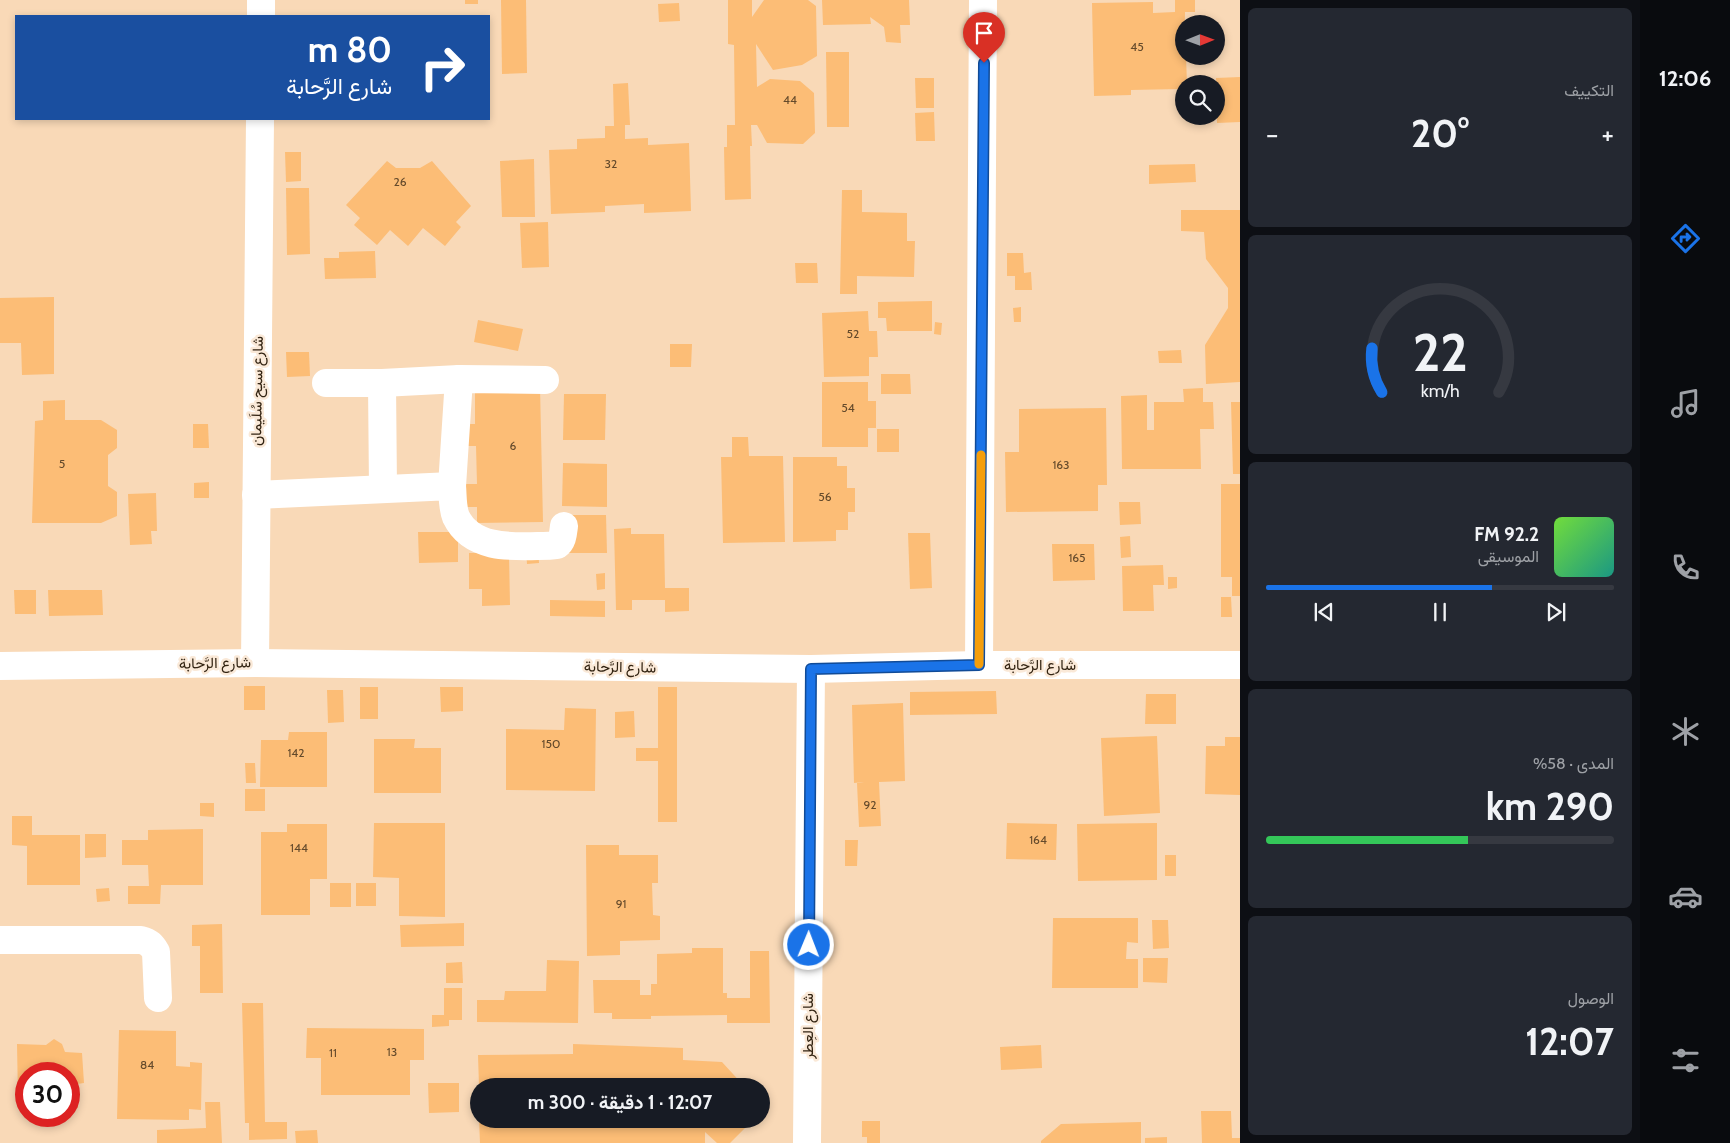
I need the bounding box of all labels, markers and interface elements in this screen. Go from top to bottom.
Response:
pin [963,12,1005,63]
north arrow [1175,15,1225,65]
map controls [1175,15,1225,125]
icon: arrive [970,19,998,47]
text: 80 m [308,28,392,71]
icon: right [410,35,475,100]
house number: 45 [1130,39,1144,54]
text: 12:06 [1659,65,1711,92]
text: شارع الرَّحابة [286,73,392,100]
button: search [1175,75,1225,125]
text: التكييف [1564,81,1614,100]
house number: 44 [783,92,797,107]
text: 20° [1411,110,1469,157]
text: − [1266,117,1278,151]
text: + [1602,117,1614,151]
house number: 32 [605,156,617,171]
house number: 26 [393,174,407,189]
icon: directions [1668,221,1703,256]
text: 22 [1412,321,1468,384]
house number: 52 [847,326,859,341]
street label: شارع سيح سُلَيمان [247,336,269,446]
text: km/h [1420,380,1460,401]
icon: music [1668,386,1703,421]
house number: 54 [841,400,855,415]
house number: 6 [510,438,517,453]
house number: 5 [59,456,65,471]
house number: 163 [1052,457,1070,472]
house number: 56 [818,489,832,504]
text: 92.2 FM [1474,523,1539,546]
text: الموسيقى [1478,547,1539,566]
house number: 165 [1068,550,1086,565]
icon: phone [1668,550,1703,585]
icon: previous [1310,598,1338,626]
icon: pause [1426,598,1454,626]
icon: next [1542,598,1570,626]
street label: شارع الرَّحابة [179,653,251,675]
street label: شارع الرَّحابة [1004,656,1076,676]
street label: شارع الرَّحابة [584,657,656,679]
icon: climate [1668,714,1703,749]
house number: 150 [542,736,560,751]
house number: 142 [287,745,305,760]
text: المدى · 58% [1533,754,1614,773]
text: 290 km [1486,783,1614,830]
house number: 92 [863,797,877,812]
house number: 164 [1029,832,1047,847]
house number: 144 [290,840,308,855]
icon: car [1668,879,1703,914]
house number: 91 [616,896,626,911]
position arrow [782,918,834,970]
text: الوصول [1568,989,1614,1008]
street label: شارع العِطر [799,993,819,1060]
text: 12:07 [1525,1018,1614,1065]
icon: filters [1668,1043,1703,1078]
house number: 13 [387,1044,397,1059]
house number: 11 [329,1045,337,1060]
house number: 84 [140,1057,154,1072]
speed limit sign: 30 [15,1062,80,1127]
text: 12:07 · 1 دقيقة · 300 m [528,1091,712,1114]

